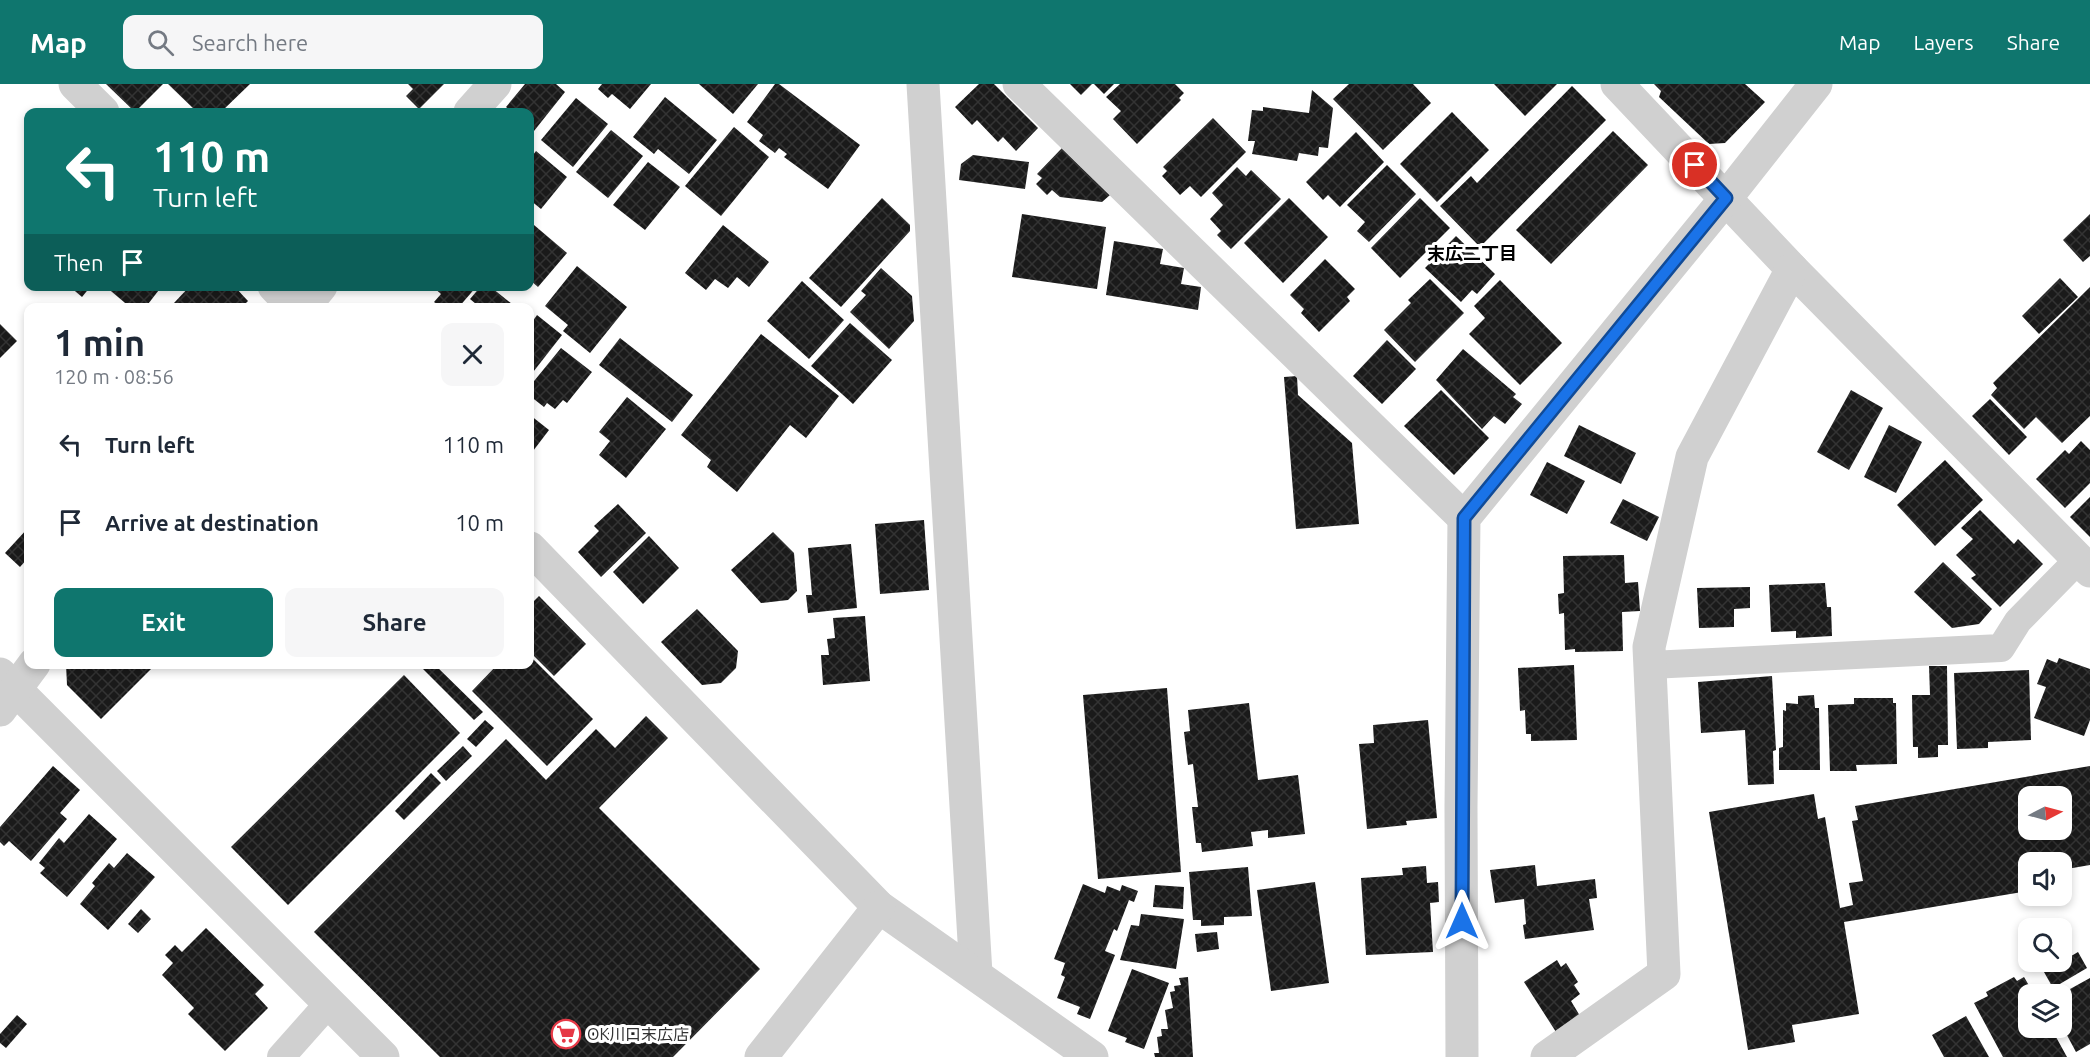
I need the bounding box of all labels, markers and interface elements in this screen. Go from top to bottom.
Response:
search box [123,15,543,69]
icon: search [144,26,177,59]
text: Map [30,27,87,58]
text: Search here [192,30,308,55]
text: Map [1839,30,1880,54]
text: Layers [1913,30,1974,54]
text: Share [2007,30,2060,54]
icon: left [54,132,132,210]
text: 110 m [153,133,270,180]
pin [1669,139,1720,190]
icon: arrive [1678,148,1711,181]
text: Turn left [153,182,257,212]
district label: 末広二丁目 [1427,243,1517,263]
icon: arrive [116,246,149,279]
text: Then [54,250,104,275]
text: 1 min [54,322,145,363]
button: close [441,323,504,386]
text: 120 m · 08:56 [54,365,174,388]
icon: left [54,428,87,461]
text: Turn left [105,432,195,457]
text: 110 m [443,432,504,457]
icon: arrive [54,506,87,539]
text: Arrive at destination [105,510,319,535]
text: 10 m [455,510,504,535]
button: Exit [54,588,273,657]
button: Share [285,588,504,657]
north arrow [2018,786,2072,840]
map controls [2018,786,2072,1038]
button: sound [2018,852,2072,906]
position arrow [1430,889,1494,953]
button: search [2018,918,2072,972]
button: layers [2018,984,2072,1038]
supermarket icon: OK川口末広店 [550,1018,582,1050]
place label: OK川口末広店 [587,1025,689,1043]

